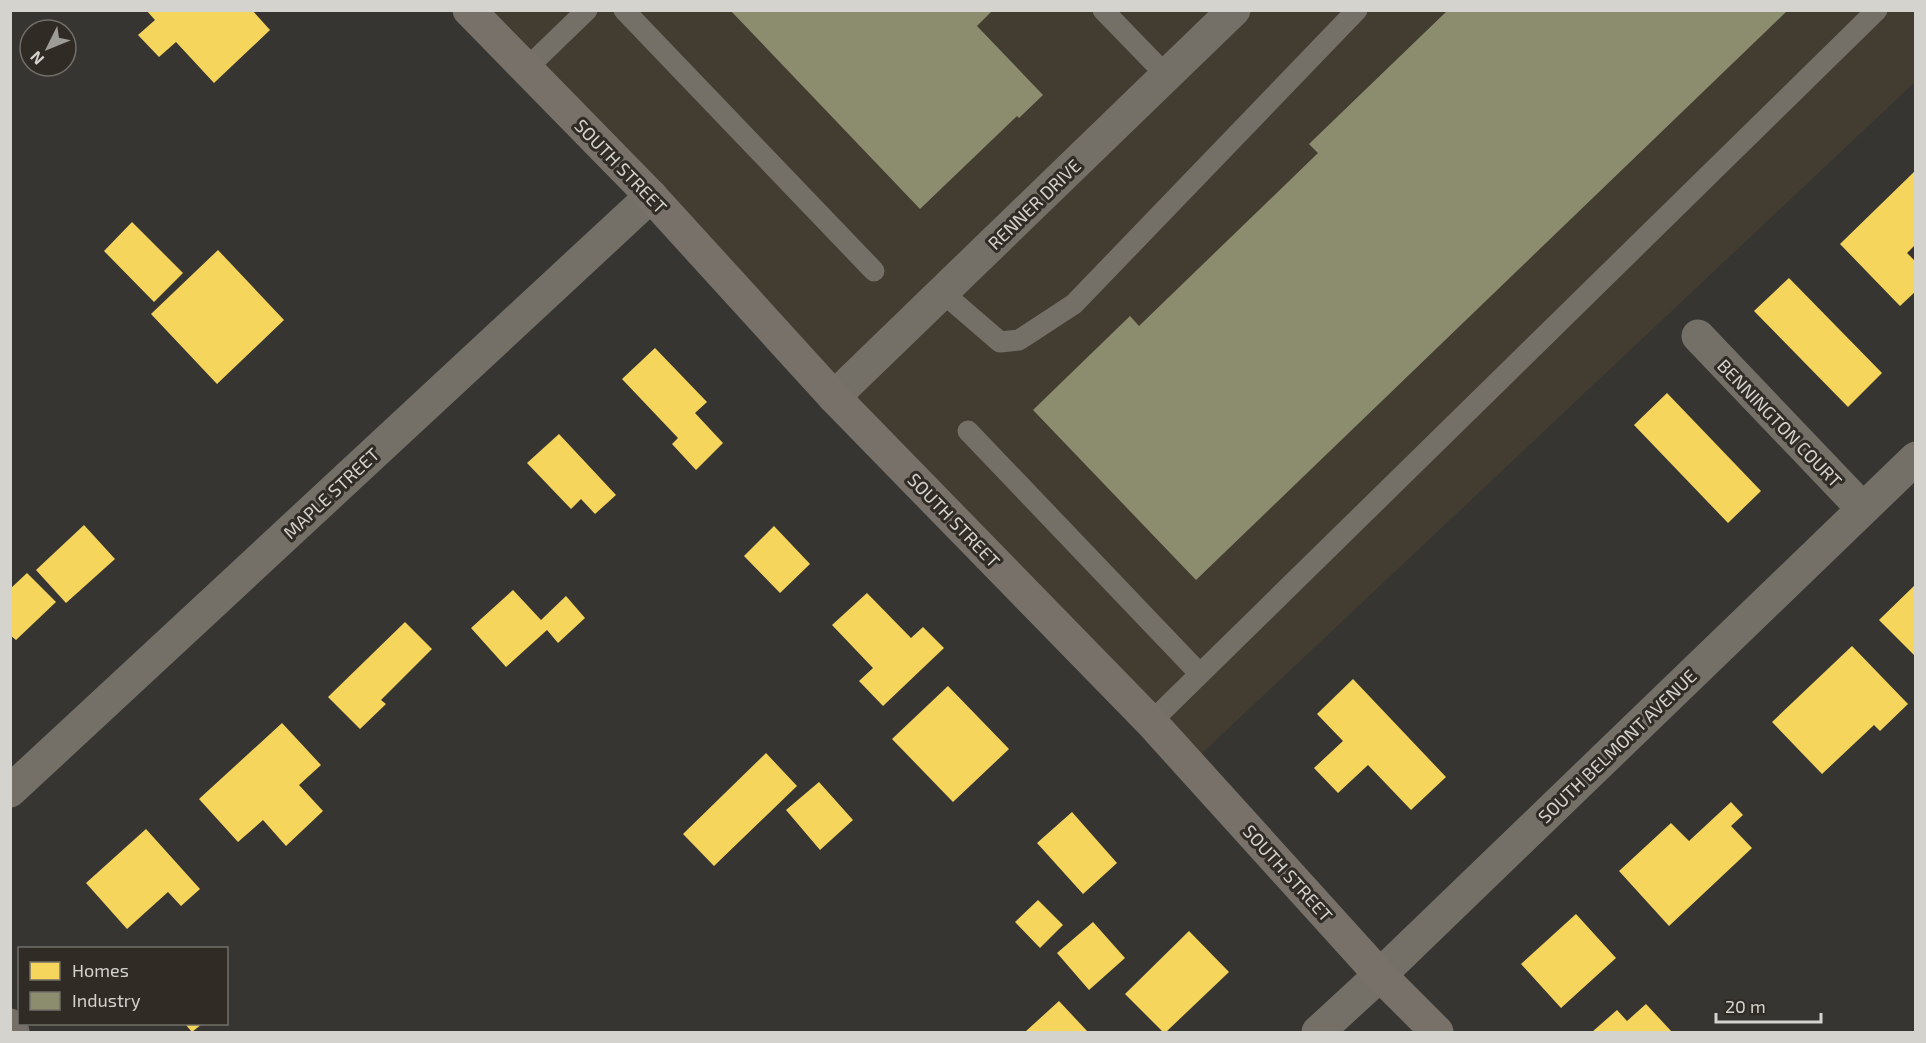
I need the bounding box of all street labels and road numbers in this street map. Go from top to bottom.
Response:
street label: SOUTH STREET [570,114,672,218]
street label: RENNER DRIVE [983,154,1085,254]
street label: BENNINGTON COURT [1713,354,1847,492]
street label: MAPLE STREET [278,443,384,543]
street label: SOUTH STREET [903,468,1005,572]
street label: SOUTH BELMONT AVENUE [1533,665,1701,827]
street label: SOUTH STREET [1239,820,1338,926]

